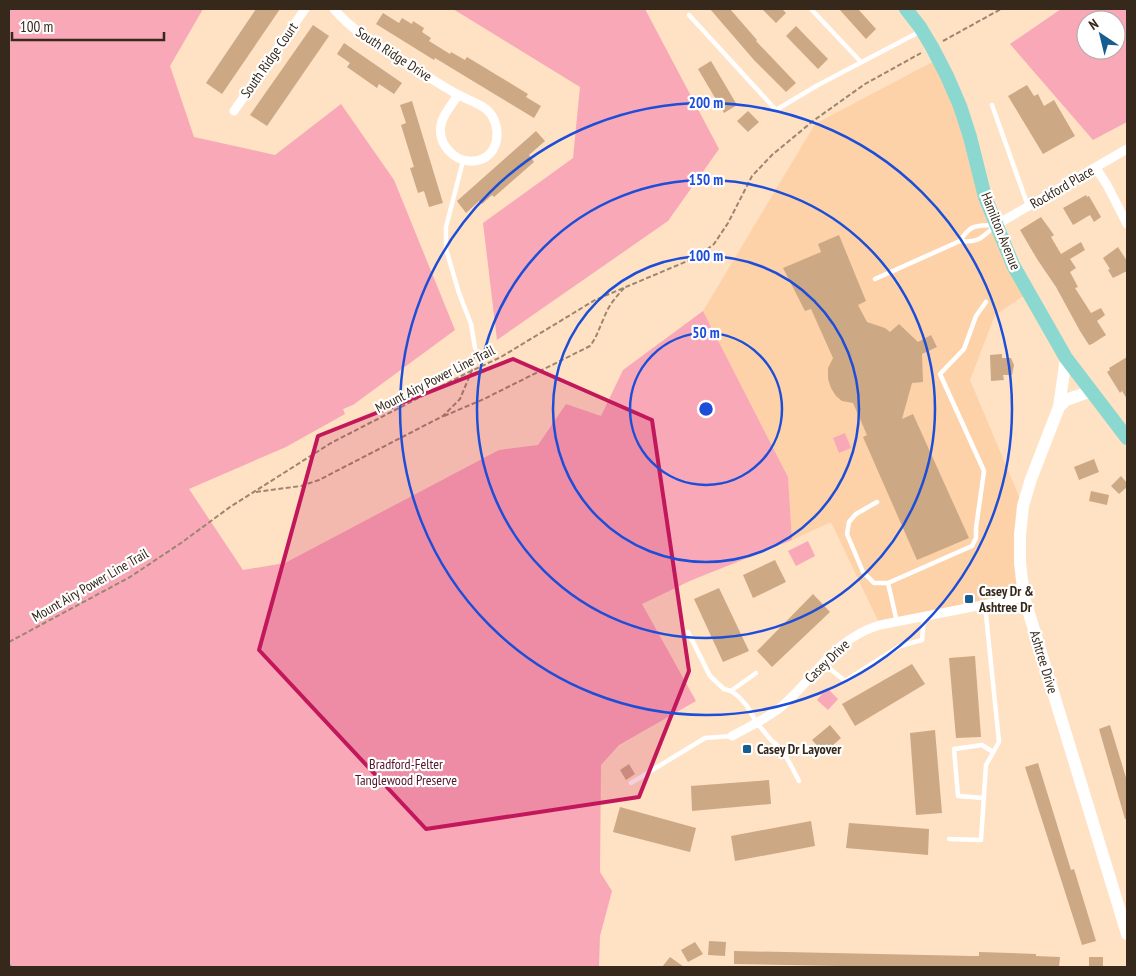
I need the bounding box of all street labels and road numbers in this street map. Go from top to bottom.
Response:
street label: South Ridge Court [236,19,302,101]
street label: South Ridge Drive [353,23,436,85]
street label: Rockford Place [1027,161,1097,212]
street label: Hamilton Avenue [977,189,1025,273]
street label: Mount Airy Power Line Trail [372,341,498,417]
street label: Mount Airy Power Line Trail [28,544,152,626]
street label: Ashtree Drive [1026,628,1062,696]
street label: Casey Drive [801,635,853,687]

